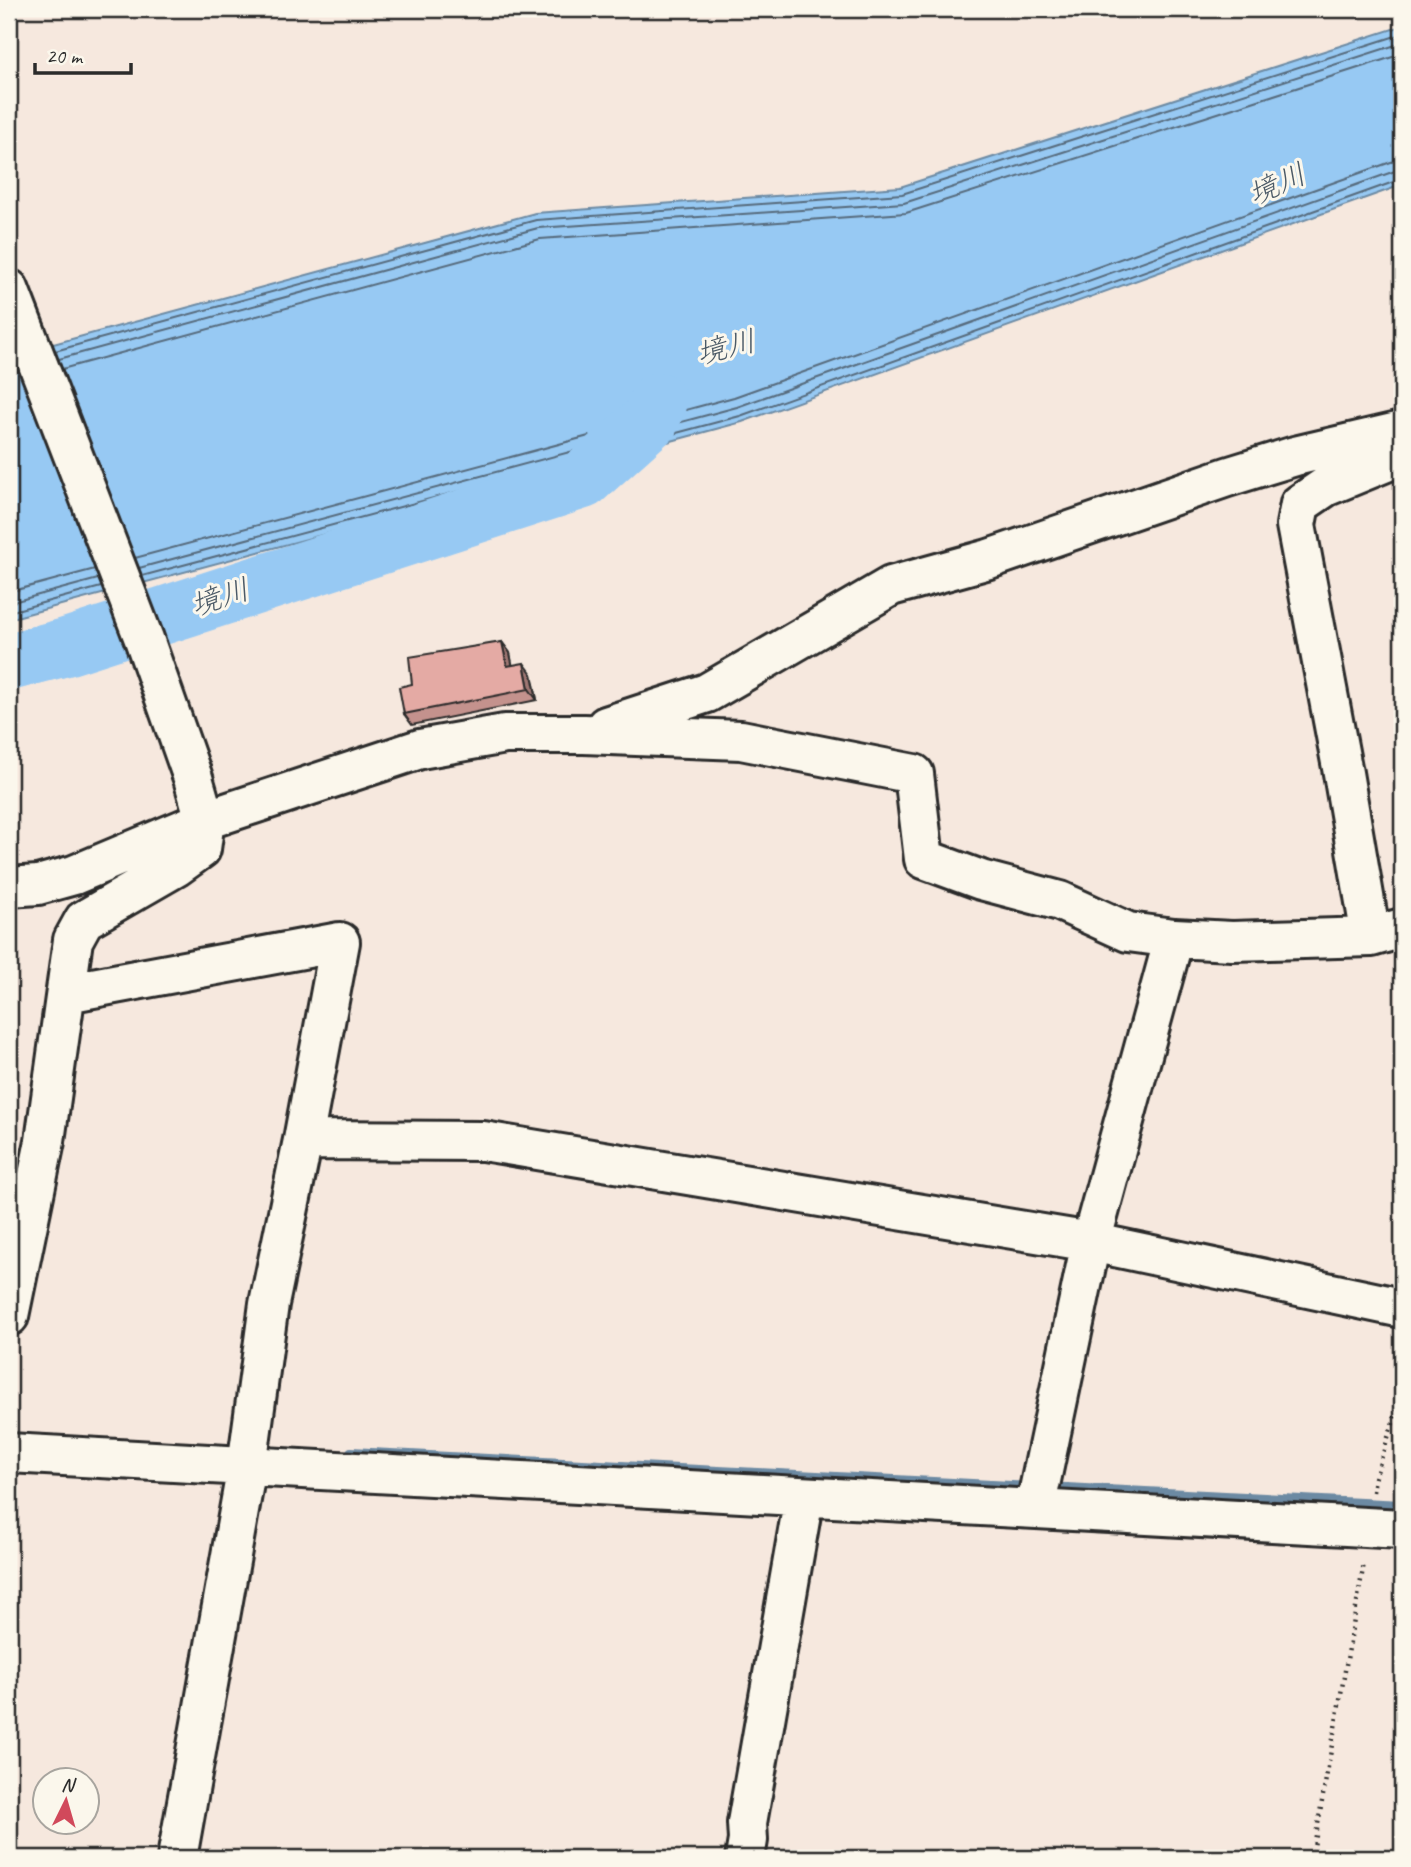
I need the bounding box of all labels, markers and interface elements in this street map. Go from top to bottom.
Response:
scale bar [35,32,131,76]
text: 20 m [46,43,84,69]
water label: 境川 [1242,154,1312,214]
water label: 境川 [692,321,760,373]
water label: 境川 [186,570,254,624]
north arrow [32,1766,102,1836]
text: N [60,1773,78,1798]

